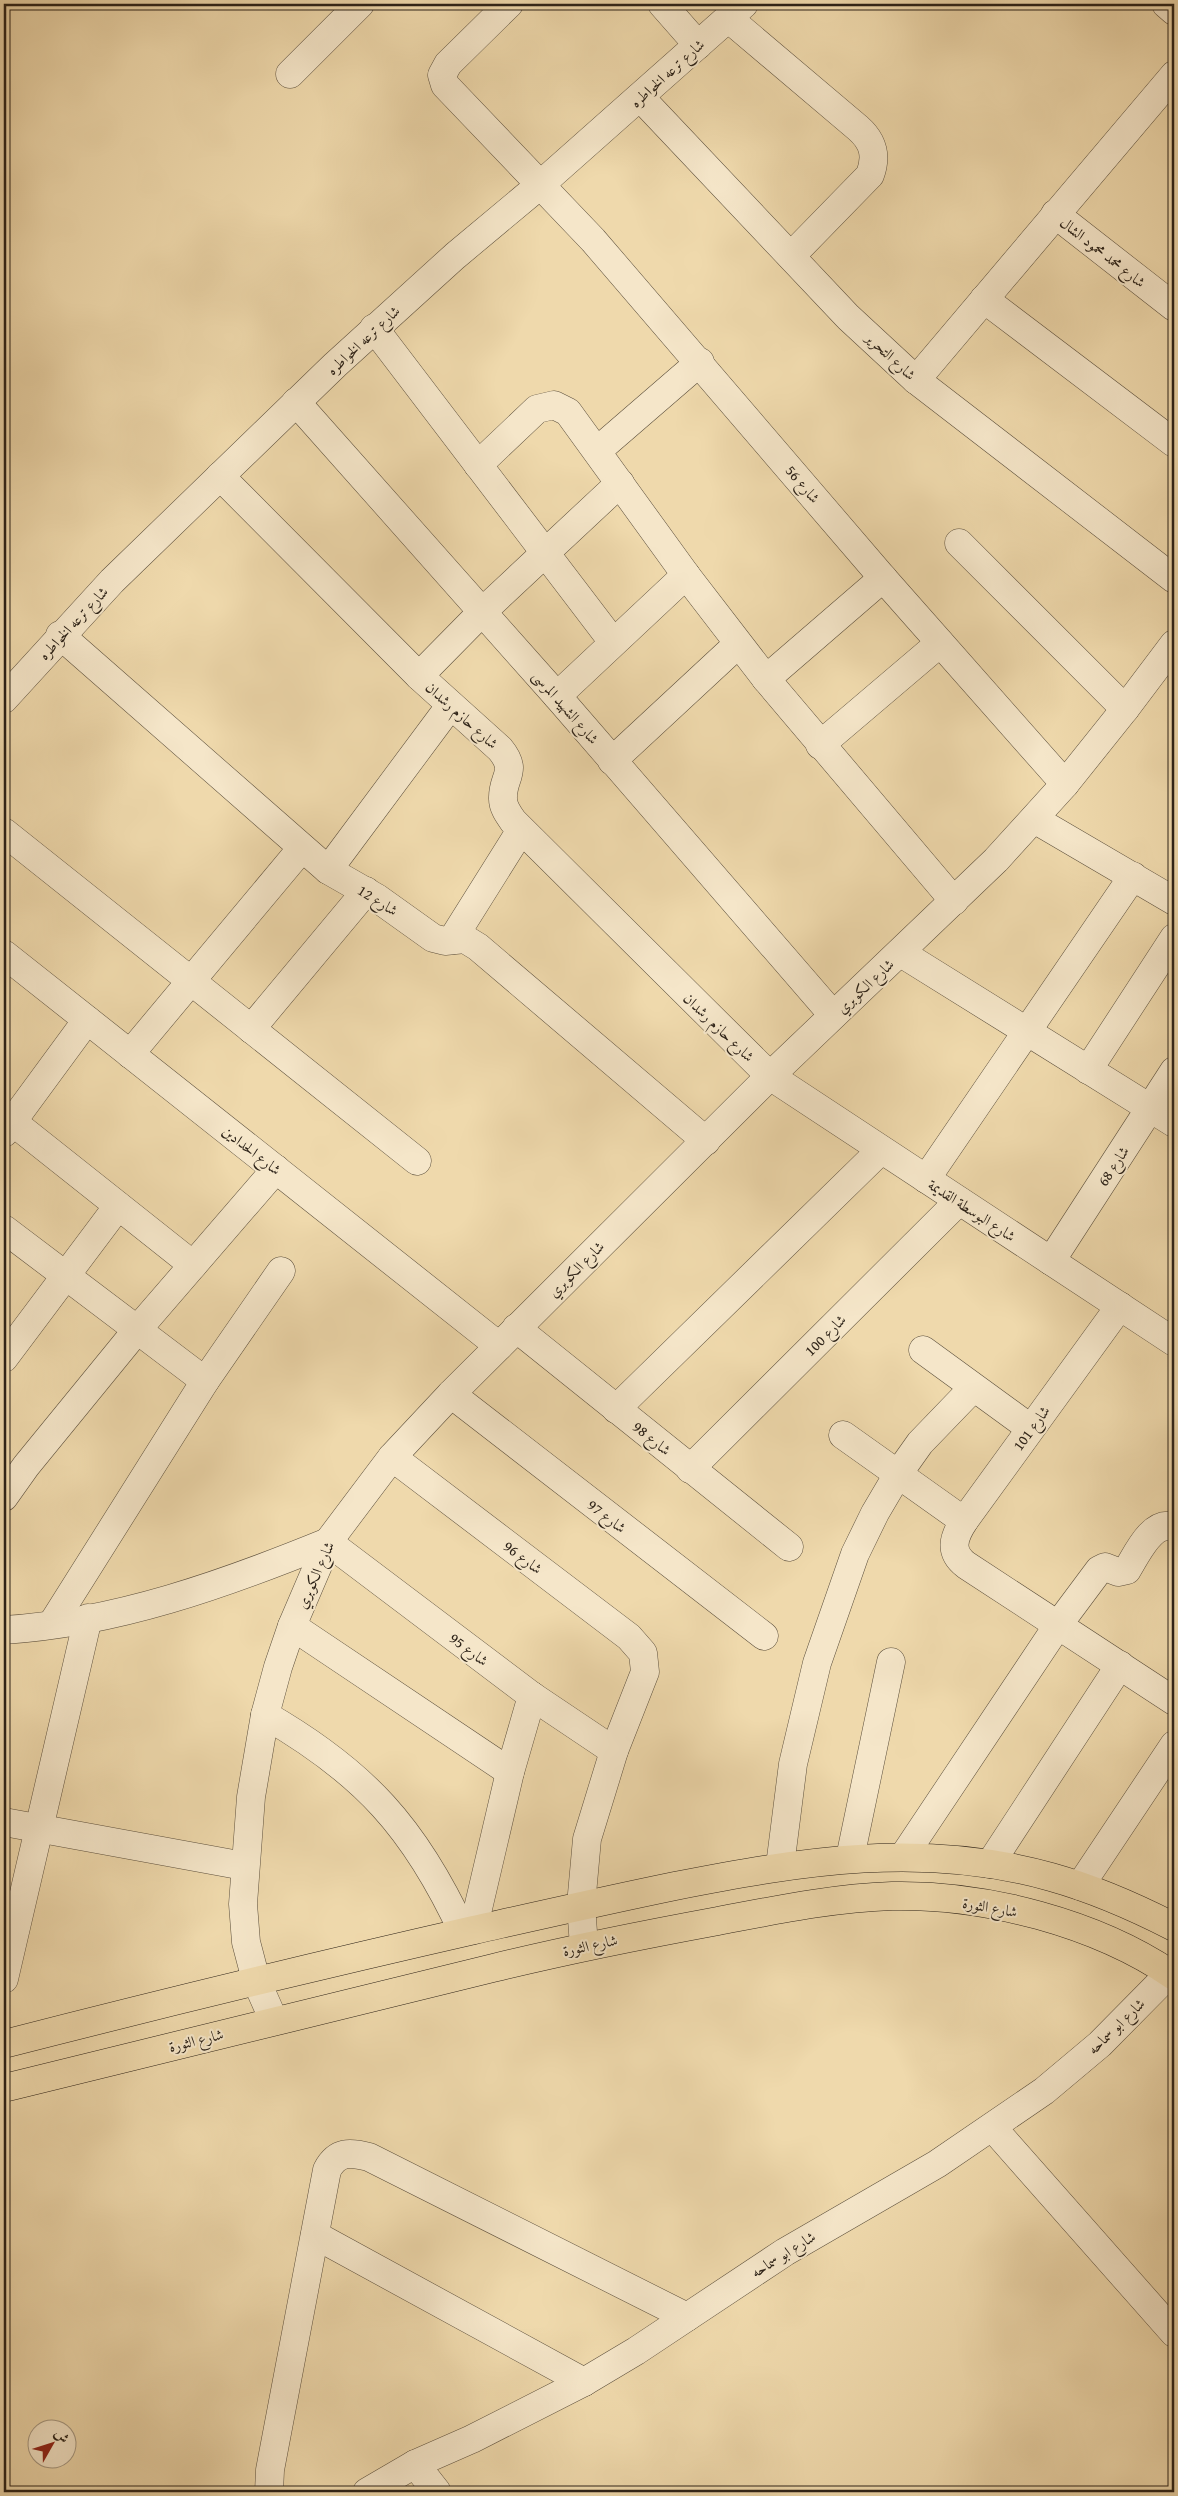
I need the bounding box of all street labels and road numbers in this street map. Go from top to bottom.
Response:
street label: شارع ترعه الخواطره [625,34,711,114]
street label: شارع محمد محمود الشال [1054,212,1150,295]
street label: شارع ترعه الخواطره [322,300,406,382]
street label: شارع التحرير [858,326,921,387]
street label: شارع 56 [779,460,825,509]
street label: شارع ترعه الخواطره [33,582,115,666]
street label: شارع الشهيد المرسى [526,666,604,750]
street label: شارع حازم رشدان [419,677,503,756]
street label: شارع 12 [352,879,402,923]
street label: شارع الكوبري [832,954,900,1020]
street label: شارع حازم رشدان [677,988,759,1068]
street label: شارع الحدادين [216,1120,286,1182]
street label: شارع 68 [1092,1142,1136,1192]
street label: شارع البوسطة القديمة [922,1174,1020,1249]
street label: شارع الكوبري [543,1236,611,1304]
street label: شارع 100 [800,1310,853,1363]
street label: شارع 101 [1008,1401,1057,1457]
street label: شارع 98 [626,1416,676,1462]
street label: شارع 97 [581,1494,631,1540]
street label: شارع 96 [497,1535,547,1581]
street label: شارع الكوبري [291,1538,342,1613]
street label: شارع 95 [443,1627,493,1673]
street label: شارع الثورة [960,1892,1019,1925]
street label: شارع الثورة [561,1929,620,1964]
street label: شارع ابو سماحه [1083,1993,1151,2061]
street label: شارع الثورة [166,2023,226,2060]
street label: شارع ابو سماحه [747,2226,821,2285]

